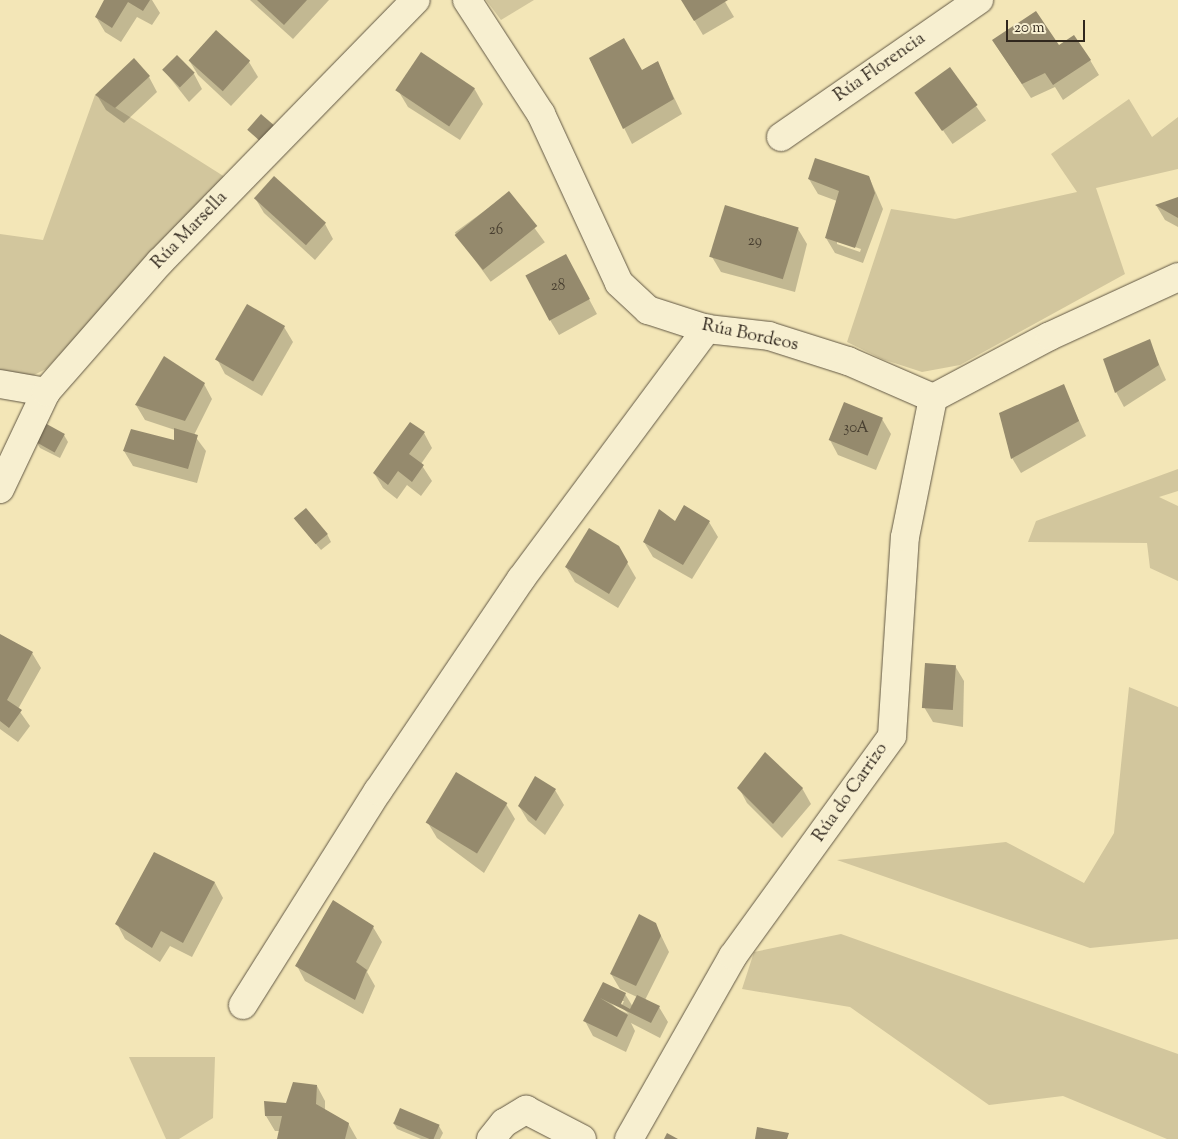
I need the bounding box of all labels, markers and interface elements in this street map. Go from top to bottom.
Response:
scale bar [1008,10,1087,42]
text: 20 m [1014,18,1045,39]
street label: Rúa Florencia [830,29,930,107]
street label: Rúa Marsella [148,188,232,274]
house number: 26 [489,222,503,240]
house number: 29 [748,233,762,251]
house number: 28 [551,278,565,296]
street label: Rúa Bordeos [700,315,800,357]
house number: 30A [843,420,869,438]
street label: Rúa do Carrizo [809,739,893,847]

